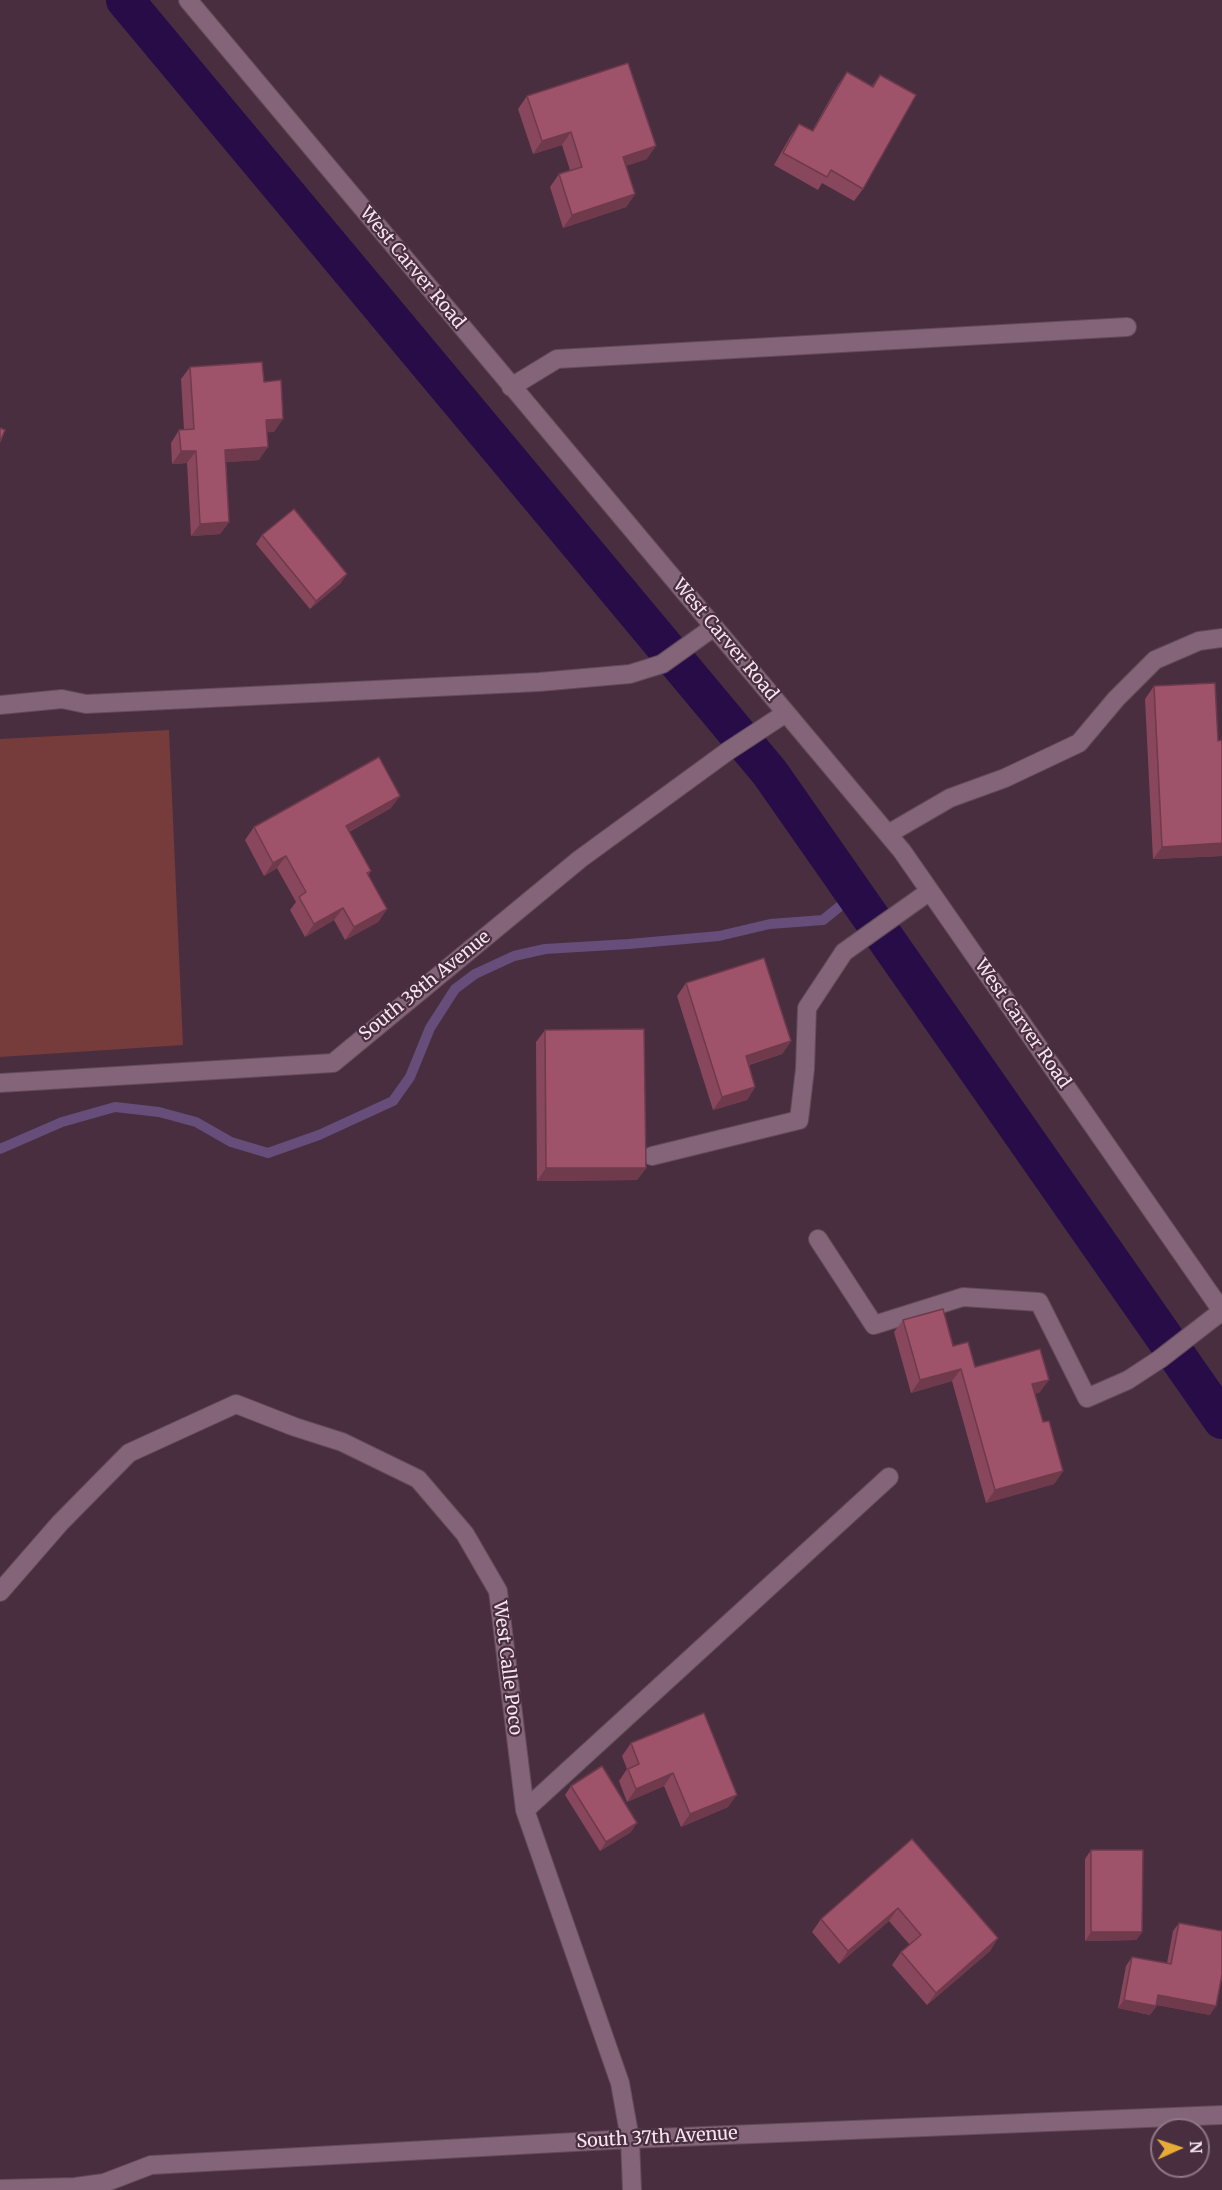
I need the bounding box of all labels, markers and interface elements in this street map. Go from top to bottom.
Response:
street label: West Carver Road [355,203,469,333]
street label: West Carver Road [668,575,782,705]
street label: South 38th Avenue [355,926,495,1046]
street label: West Carver Road [969,955,1075,1093]
street label: West Calle Poco [488,1600,526,1736]
north arrow [1150,2118,1210,2178]
street label: South 37th Avenue [576,2123,738,2153]
text: N [1186,2140,1206,2154]

